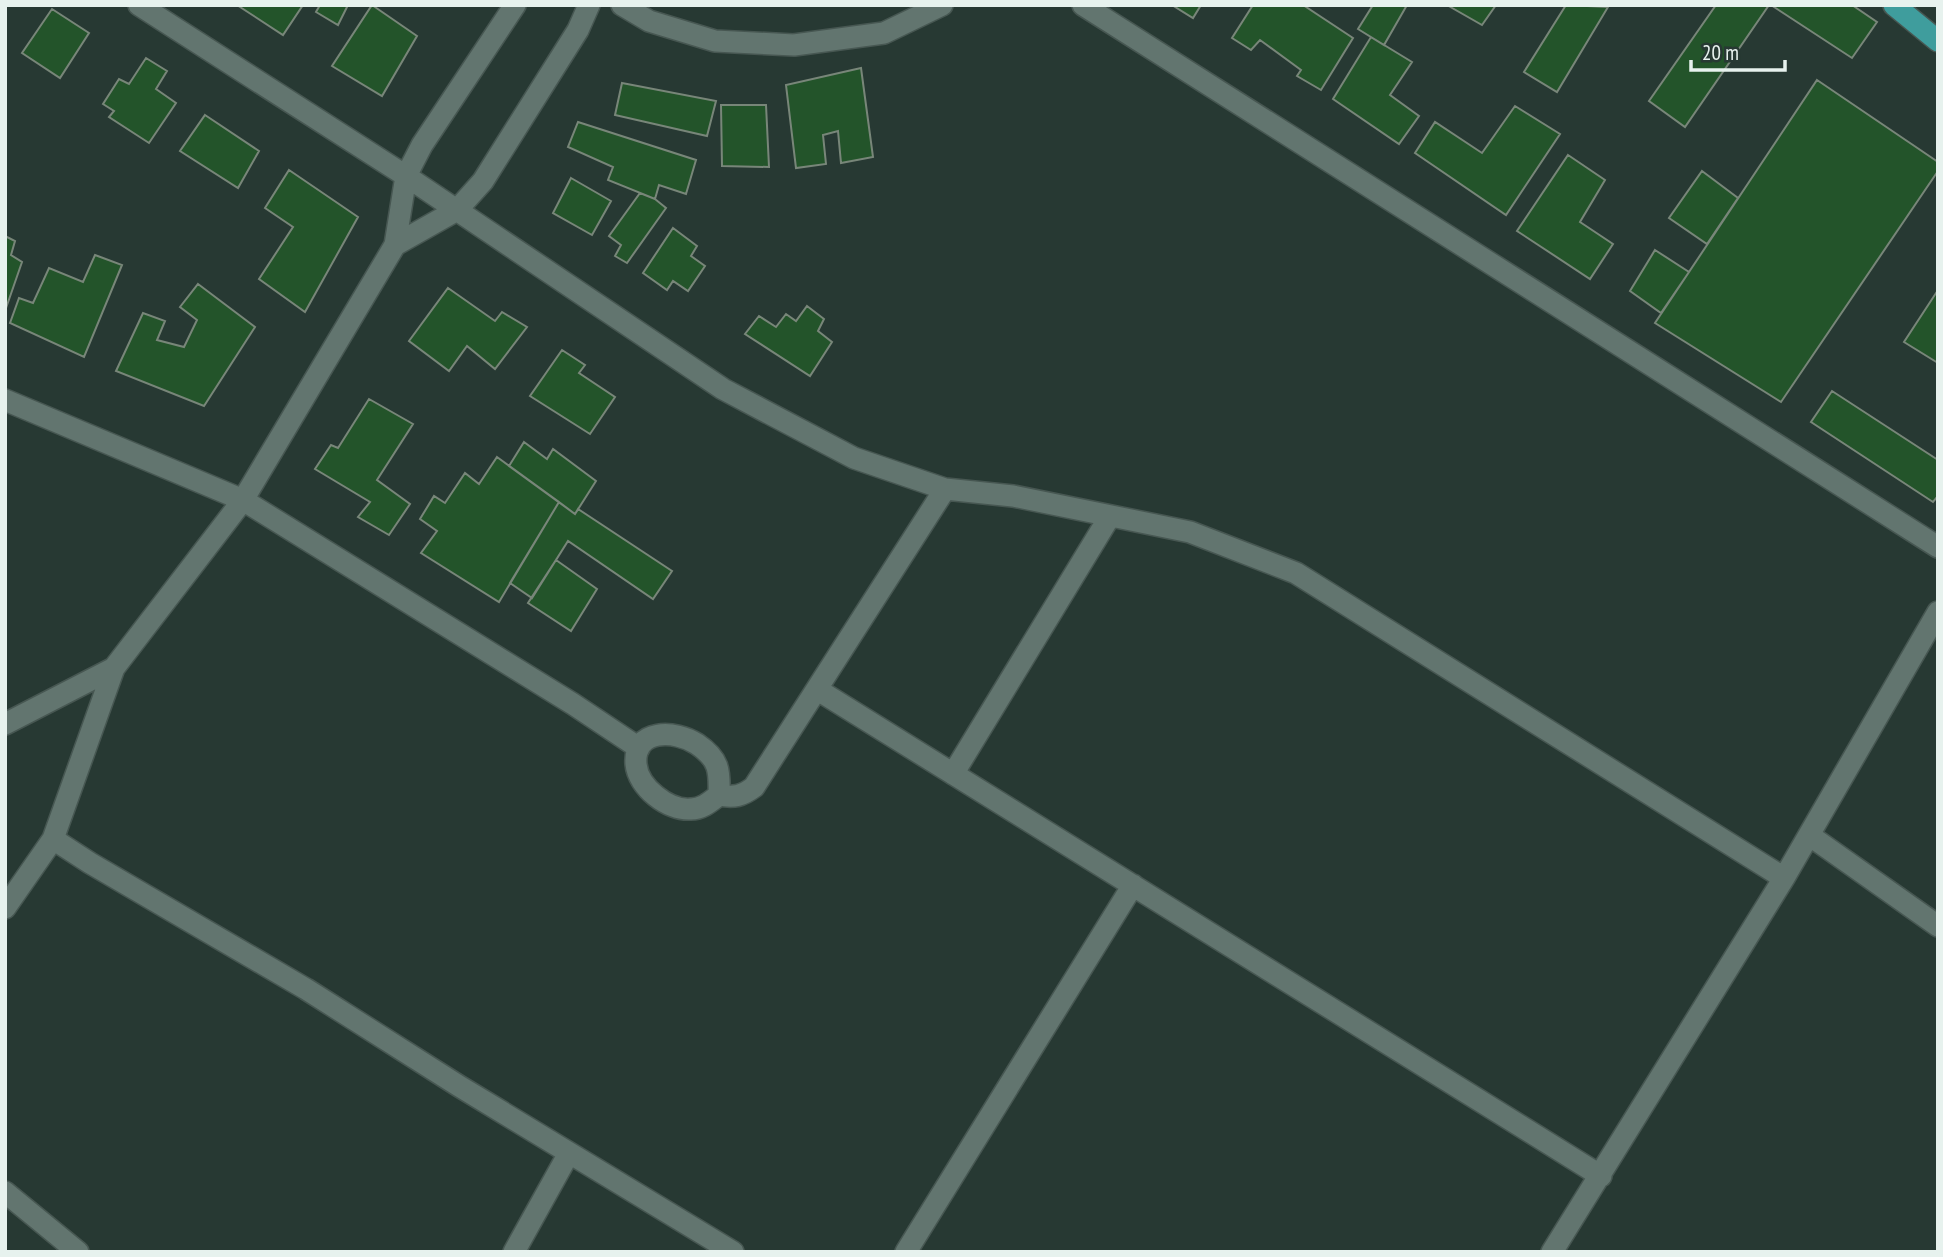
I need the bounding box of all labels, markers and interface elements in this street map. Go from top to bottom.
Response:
scale bar [1691,28,1786,72]
text: 20 m [1702,39,1739,66]

